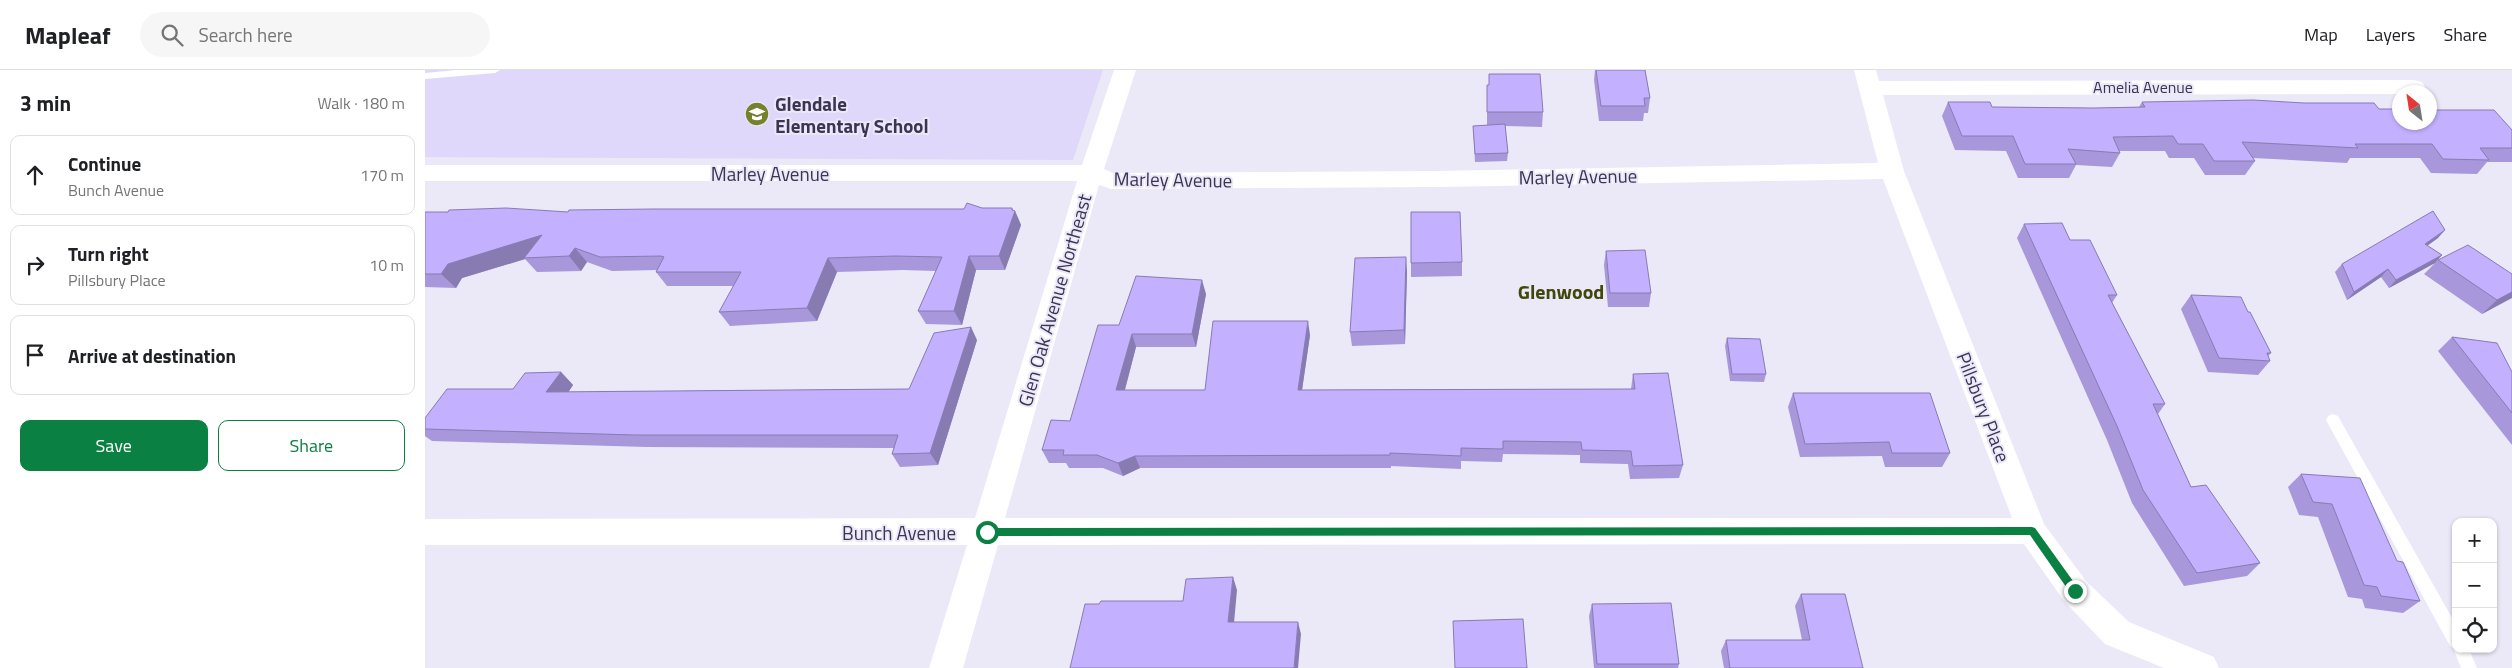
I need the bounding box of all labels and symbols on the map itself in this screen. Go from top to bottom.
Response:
street label: Amelia Avenue [2093,75,2193,99]
north arrow [2392,85,2437,130]
place label: Glendale Elementary School [775,89,929,140]
school or university icon: Glendale Elementary School [744,101,770,127]
street label: Marley Avenue [711,159,829,188]
street label: Marley Avenue [1518,160,1638,192]
street label: Marley Avenue [1113,163,1233,195]
street label: Glen Oak Avenue Northeast [1010,190,1098,410]
district label: Glenwood [1518,276,1604,307]
street label: Pillsbury Place [1950,348,2018,466]
street label: Bunch Avenue [842,518,956,547]
route start [976,521,999,544]
route end [2064,580,2087,603]

